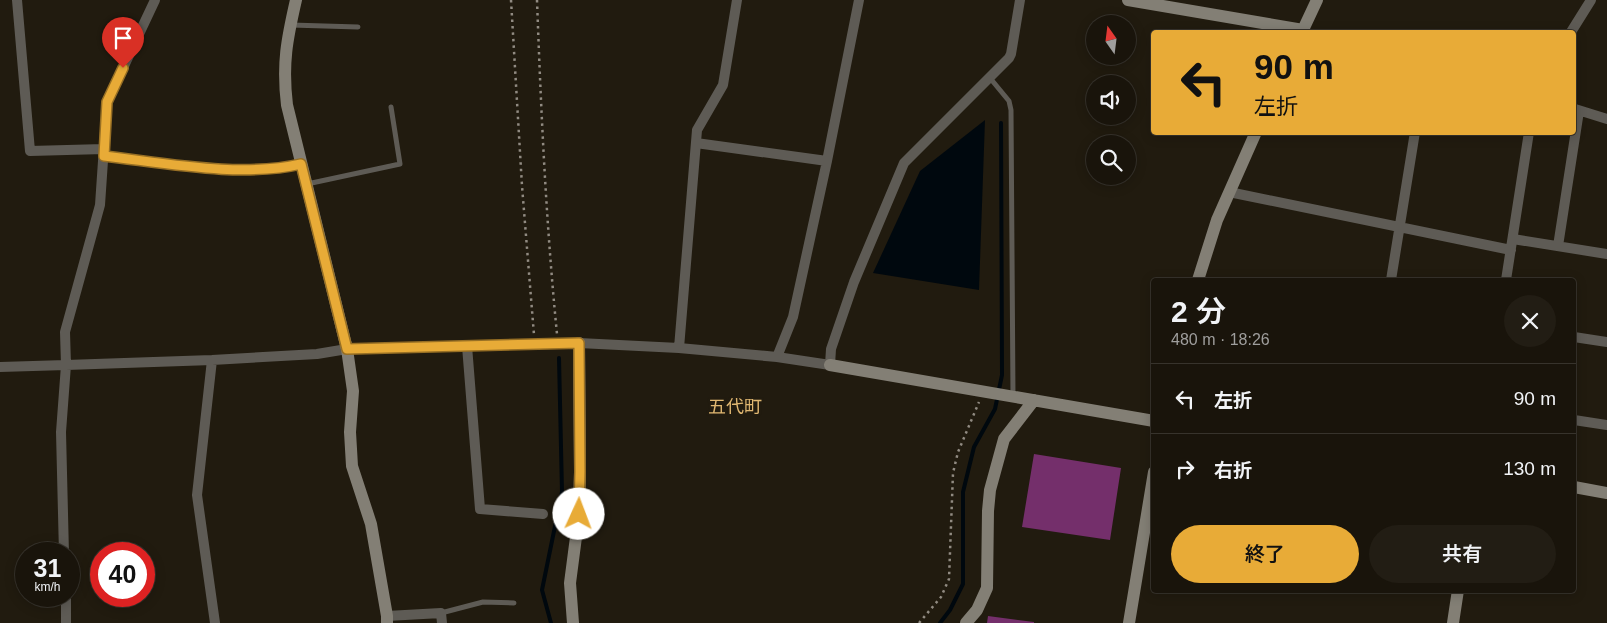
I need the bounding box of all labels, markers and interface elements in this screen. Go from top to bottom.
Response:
north arrow [1086,15,1136,65]
map controls [1086,15,1136,185]
pin [102,17,144,68]
icon: arrive [109,24,137,52]
text: 90 m [1254,47,1334,86]
icon: left [1171,50,1236,115]
button: sound [1086,75,1136,125]
text: 左折 [1254,94,1298,119]
button: search [1086,135,1136,185]
text: 2 分 [1171,295,1226,328]
button: close [1504,295,1556,347]
text: 480 m · 18:26 [1171,331,1270,348]
icon: left [1171,385,1199,413]
text: 90 m [1514,388,1556,409]
text: 左折 [1214,390,1252,411]
district label: 五代町 [708,397,762,417]
icon: right [1171,455,1199,483]
text: 130 m [1503,458,1556,479]
text: 右折 [1214,460,1252,481]
position arrow [552,487,604,539]
button: 終了 [1171,525,1359,583]
button: 共有 [1369,525,1556,583]
speed limit sign: 40 [90,542,155,607]
text: 31 [34,554,61,582]
text: km/h [34,580,61,594]

